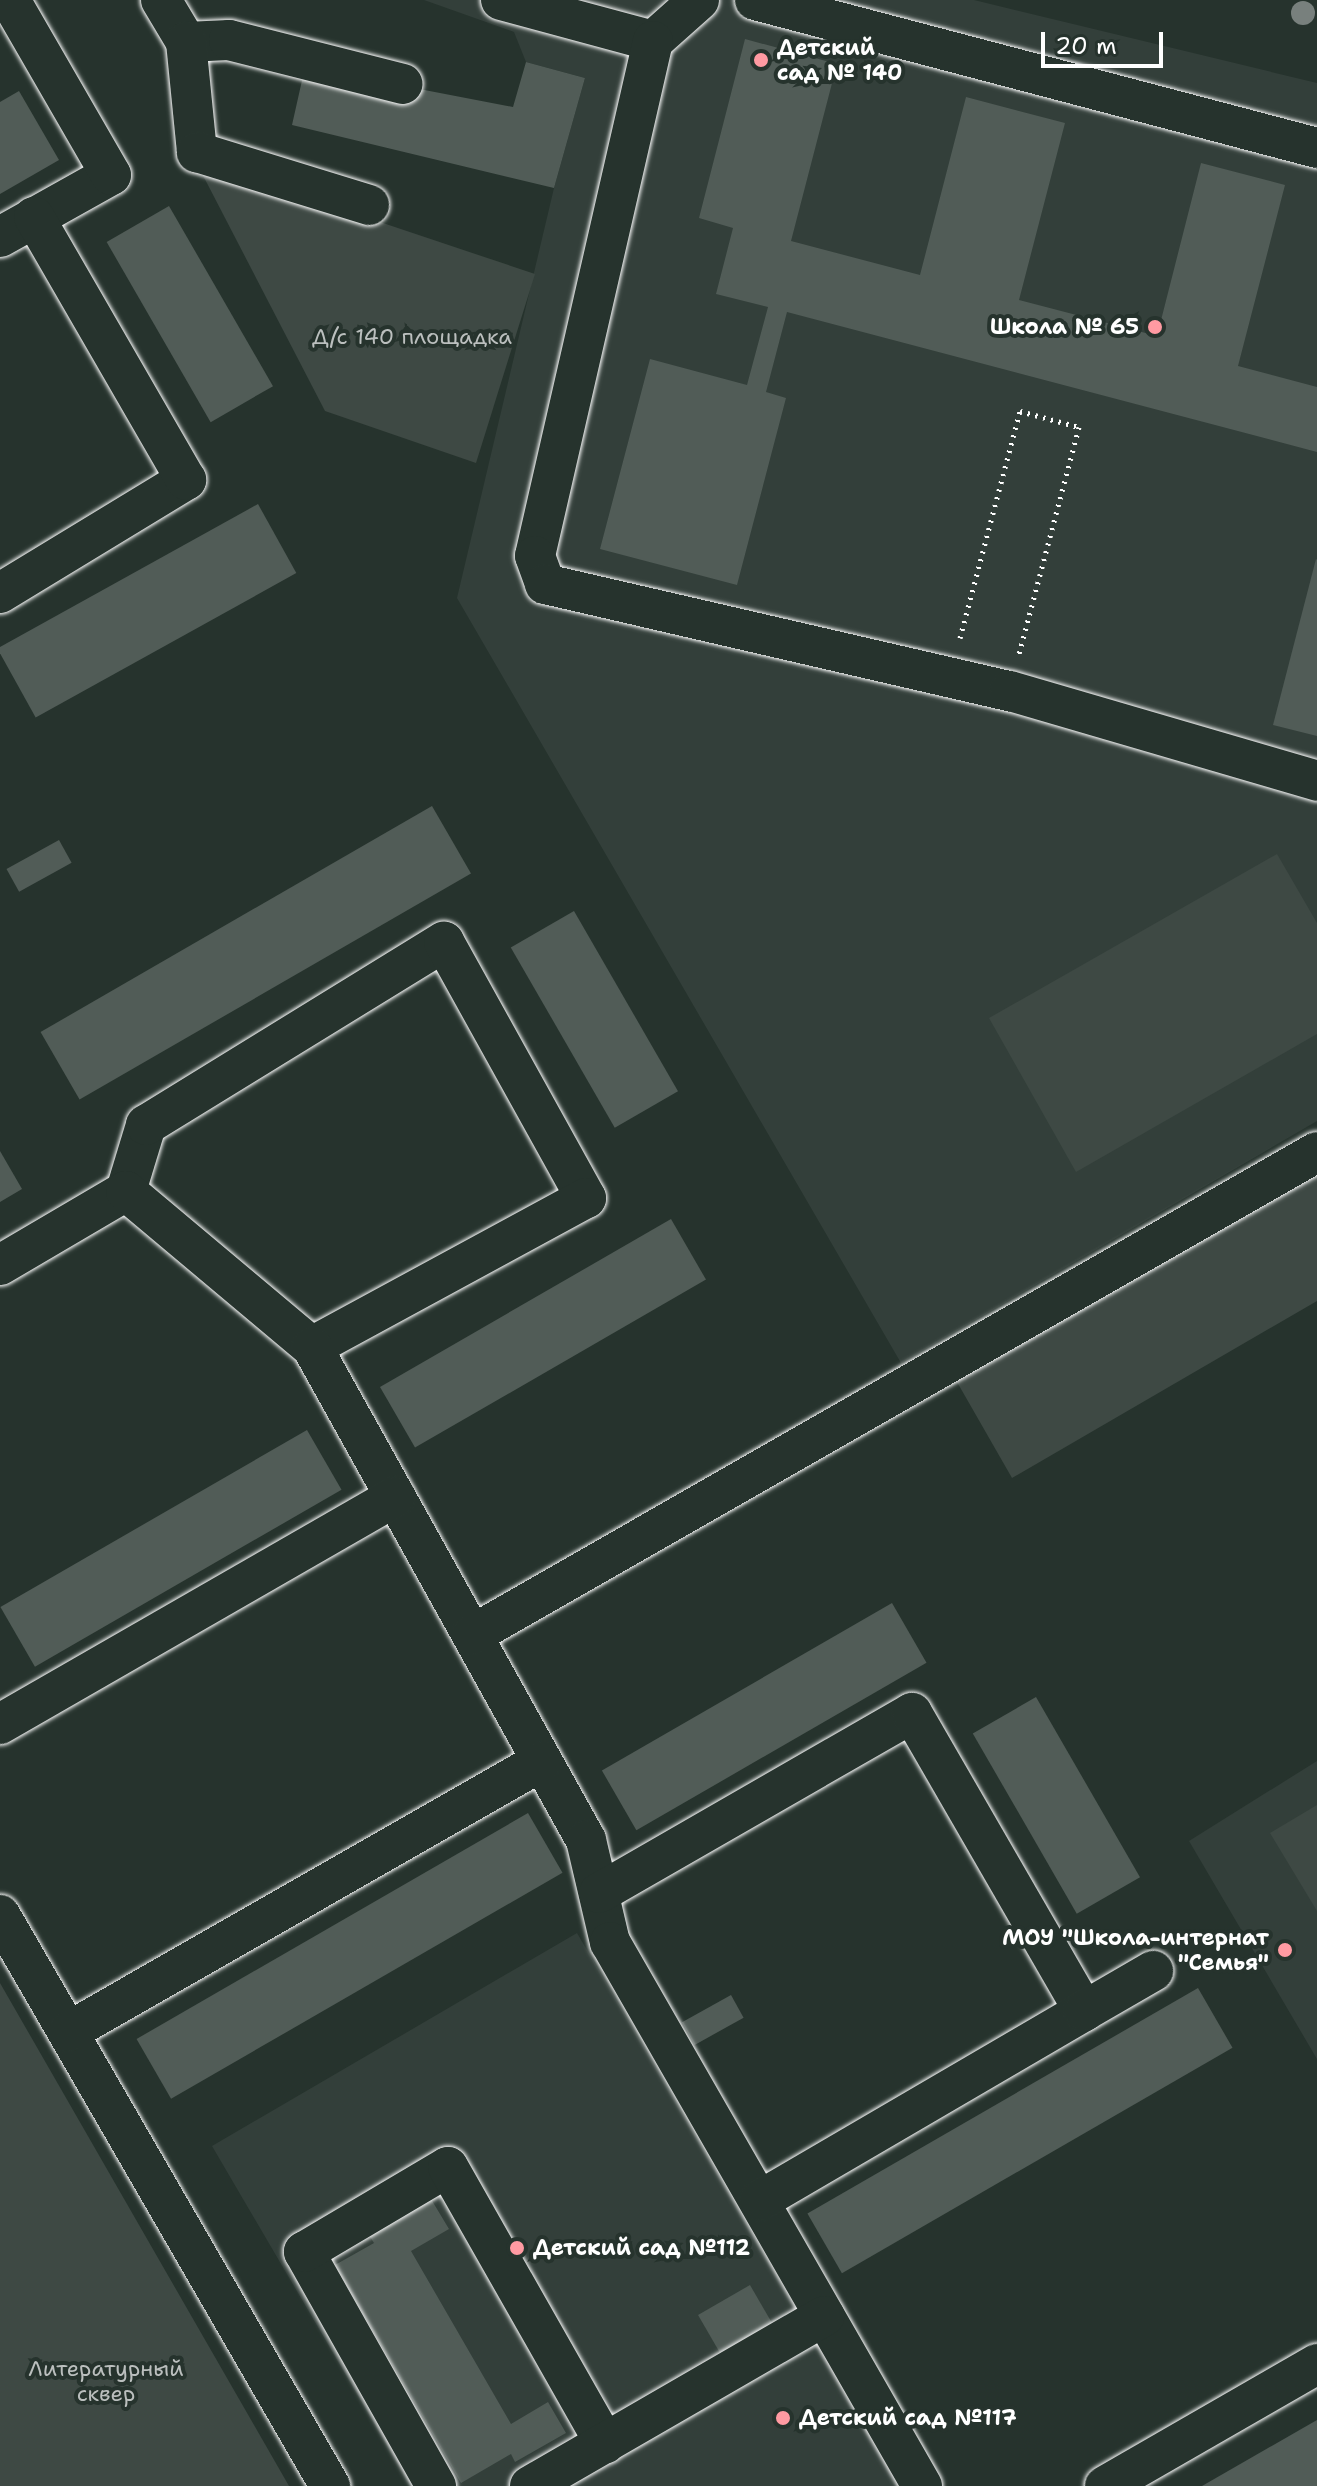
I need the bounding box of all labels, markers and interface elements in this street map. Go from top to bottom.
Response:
scale bar [1045,16,1167,66]
text: 20 m [1055,30,1117,62]
place label: Детский сад № 140 [777,34,902,86]
marker: Детский сад № 140 [752,51,770,69]
place label: Школа № 65 [990,314,1139,340]
marker: Школа № 65 [1146,318,1164,336]
park label: Д/с 140 площадка [312,324,512,350]
place label: МОУ "Школа-интернат "Семья" [1002,1924,1269,1976]
marker: МОУ "Школа-интернат "Семья" [1276,1941,1294,1959]
place label: Детский сад №112 [533,2235,750,2261]
marker: Детский сад №112 [508,2239,526,2257]
park label: Литературный сквер [28,2355,184,2406]
place label: Детский сад №117 [799,2405,1017,2431]
marker: Детский сад №117 [774,2409,792,2427]

